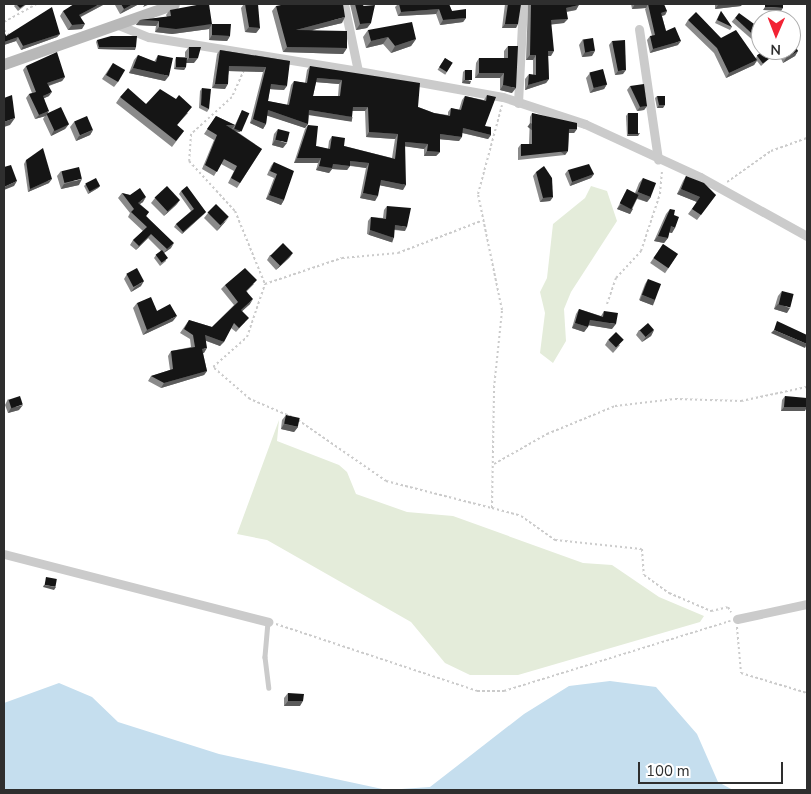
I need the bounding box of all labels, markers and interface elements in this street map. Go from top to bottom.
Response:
north arrow [751,10,801,60]
text: N [770,40,781,59]
scale bar [641,752,786,784]
text: 100 m [646,761,690,781]

